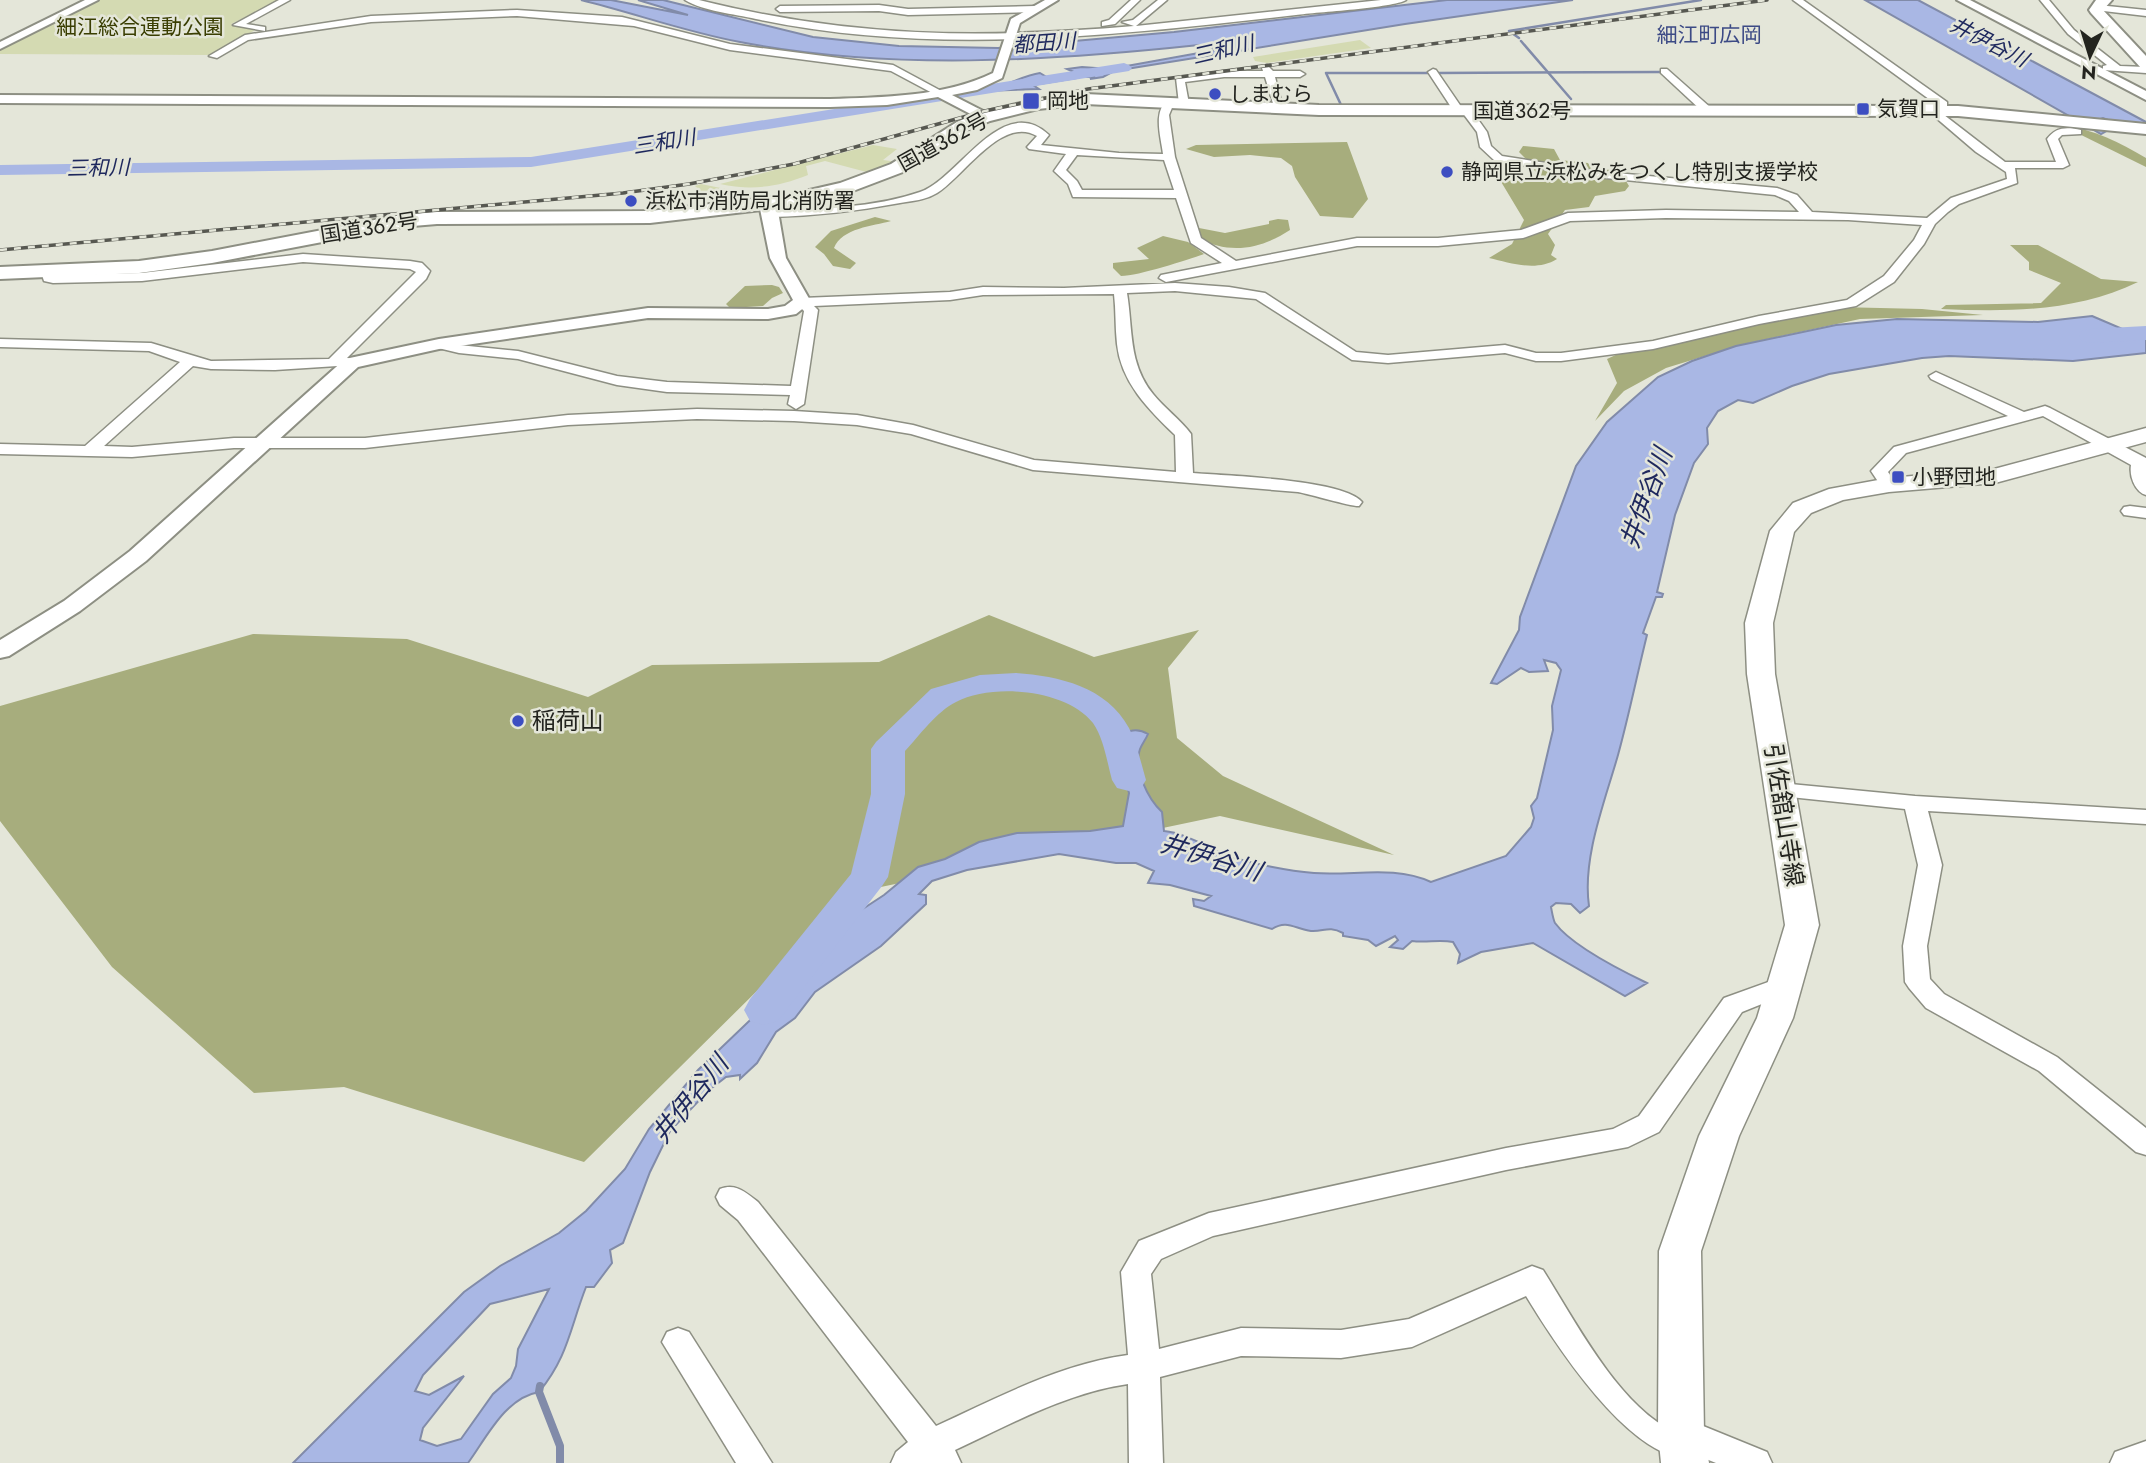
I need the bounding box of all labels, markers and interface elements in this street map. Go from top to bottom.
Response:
water label: 井伊谷川 [1945,10,2035,75]
park label: 細江総合運動公園 [56,12,224,42]
district label: 細江町広岡 [1657,20,1762,50]
north arrow [2055,21,2125,91]
water label: 都田川 [1012,26,1078,60]
water label: 三和川 [1189,28,1259,72]
text: N [2080,58,2097,86]
place label: しまむら [1229,79,1313,109]
place label: 岡地 [1047,86,1089,116]
marker: しまむら [1207,86,1223,102]
marker: 岡地 [1021,91,1041,111]
place label: 気賀口 [1877,94,1940,124]
street label: 国道362号 [1473,96,1571,126]
marker: 気賀口 [1855,101,1871,117]
street label: 国道362号 [893,105,993,179]
water label: 三和川 [631,122,699,162]
water label: 三和川 [66,152,132,184]
place label: 静岡県立浜松みをつくし特別支援学校 [1461,157,1818,187]
marker: 静岡県立浜松みをつくし特別支援学校 [1439,164,1455,180]
place label: 浜松市消防局北消防署 [645,186,855,216]
marker: 浜松市消防局北消防署 [623,193,639,209]
street label: 国道362号 [318,205,420,251]
water label: 井伊谷川 [1610,440,1683,553]
place label: 小野団地 [1912,462,1996,492]
marker: 小野団地 [1890,469,1906,485]
place label: 稲荷山 [532,703,604,738]
marker: 稲荷山 [510,713,526,729]
street label: 引佐舘山寺線 [1756,741,1813,889]
water label: 井伊谷川 [1156,824,1269,891]
water label: 井伊谷川 [643,1044,739,1151]

